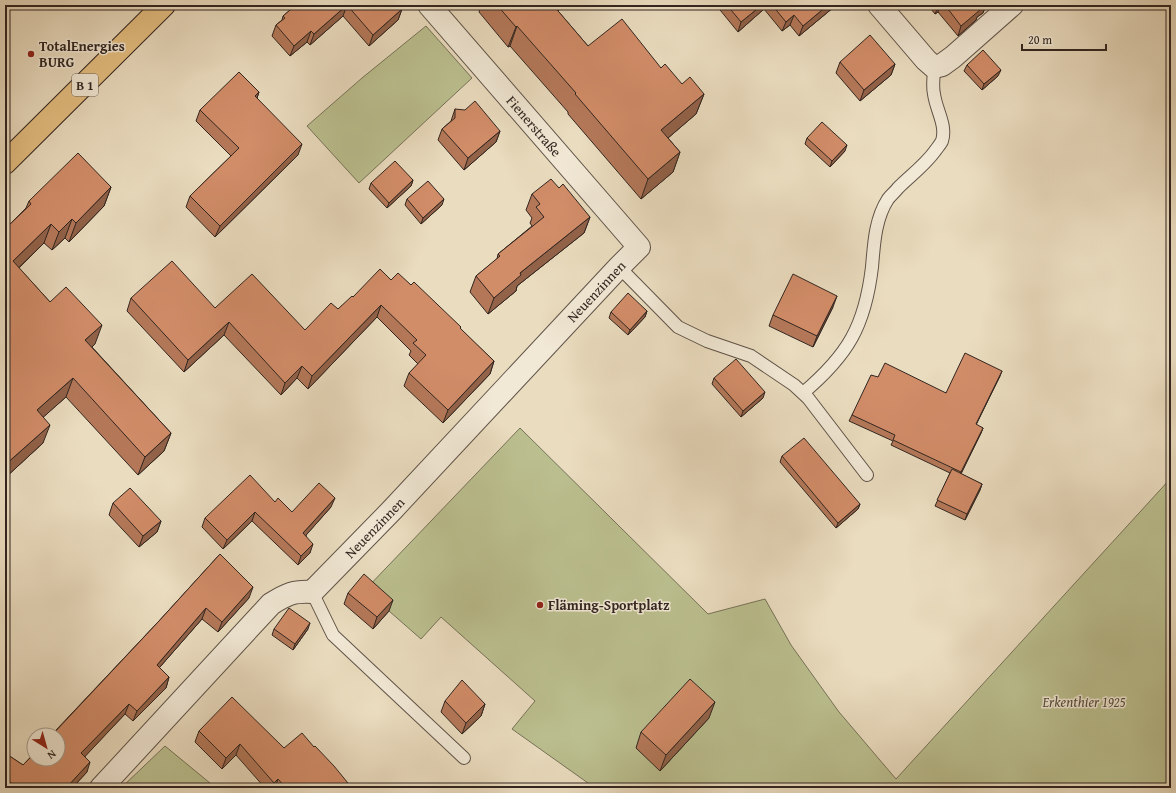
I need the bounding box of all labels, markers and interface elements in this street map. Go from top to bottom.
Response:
scale bar [1022,26,1106,52]
text: 20 m [1028,31,1052,48]
place label: TotalEnergies BURG [39,36,125,72]
marker: TotalEnergies BURG [26,49,36,59]
road number: B 1 [72,74,98,96]
street label: Fienerstraße [502,91,566,161]
street label: Neuenzinnen [562,256,630,327]
street label: Neuenzinnen [340,493,409,563]
place label: Fläming-Sportplatz [548,595,670,615]
marker: Fläming-Sportplatz [535,600,545,610]
park label: Erkenthier 1925 [1041,692,1126,712]
north arrow [26,727,66,767]
text: N [44,746,60,764]

